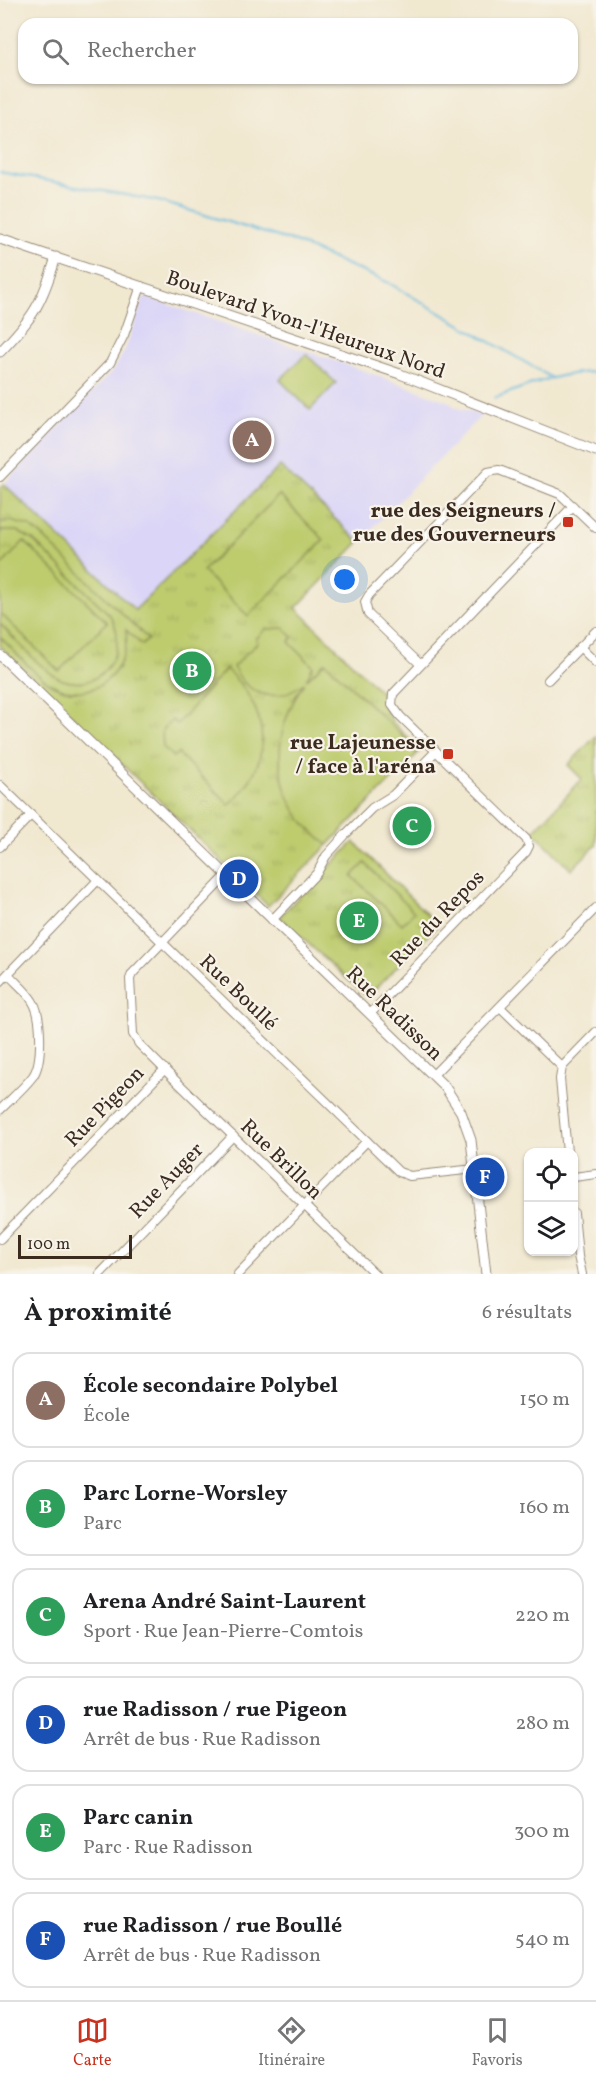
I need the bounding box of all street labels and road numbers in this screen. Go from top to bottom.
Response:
street label: Boulevard Yvon-l'Heureux Nord [162,264,449,387]
street label: Rue du Repos [384,864,492,974]
street label: Rue Boullé [192,948,284,1038]
street label: Rue Radisson [339,960,449,1068]
street label: Rue Pigeon [59,1060,151,1154]
street label: Rue Brillon [233,1113,329,1207]
street label: Rue Auger [123,1136,211,1226]

